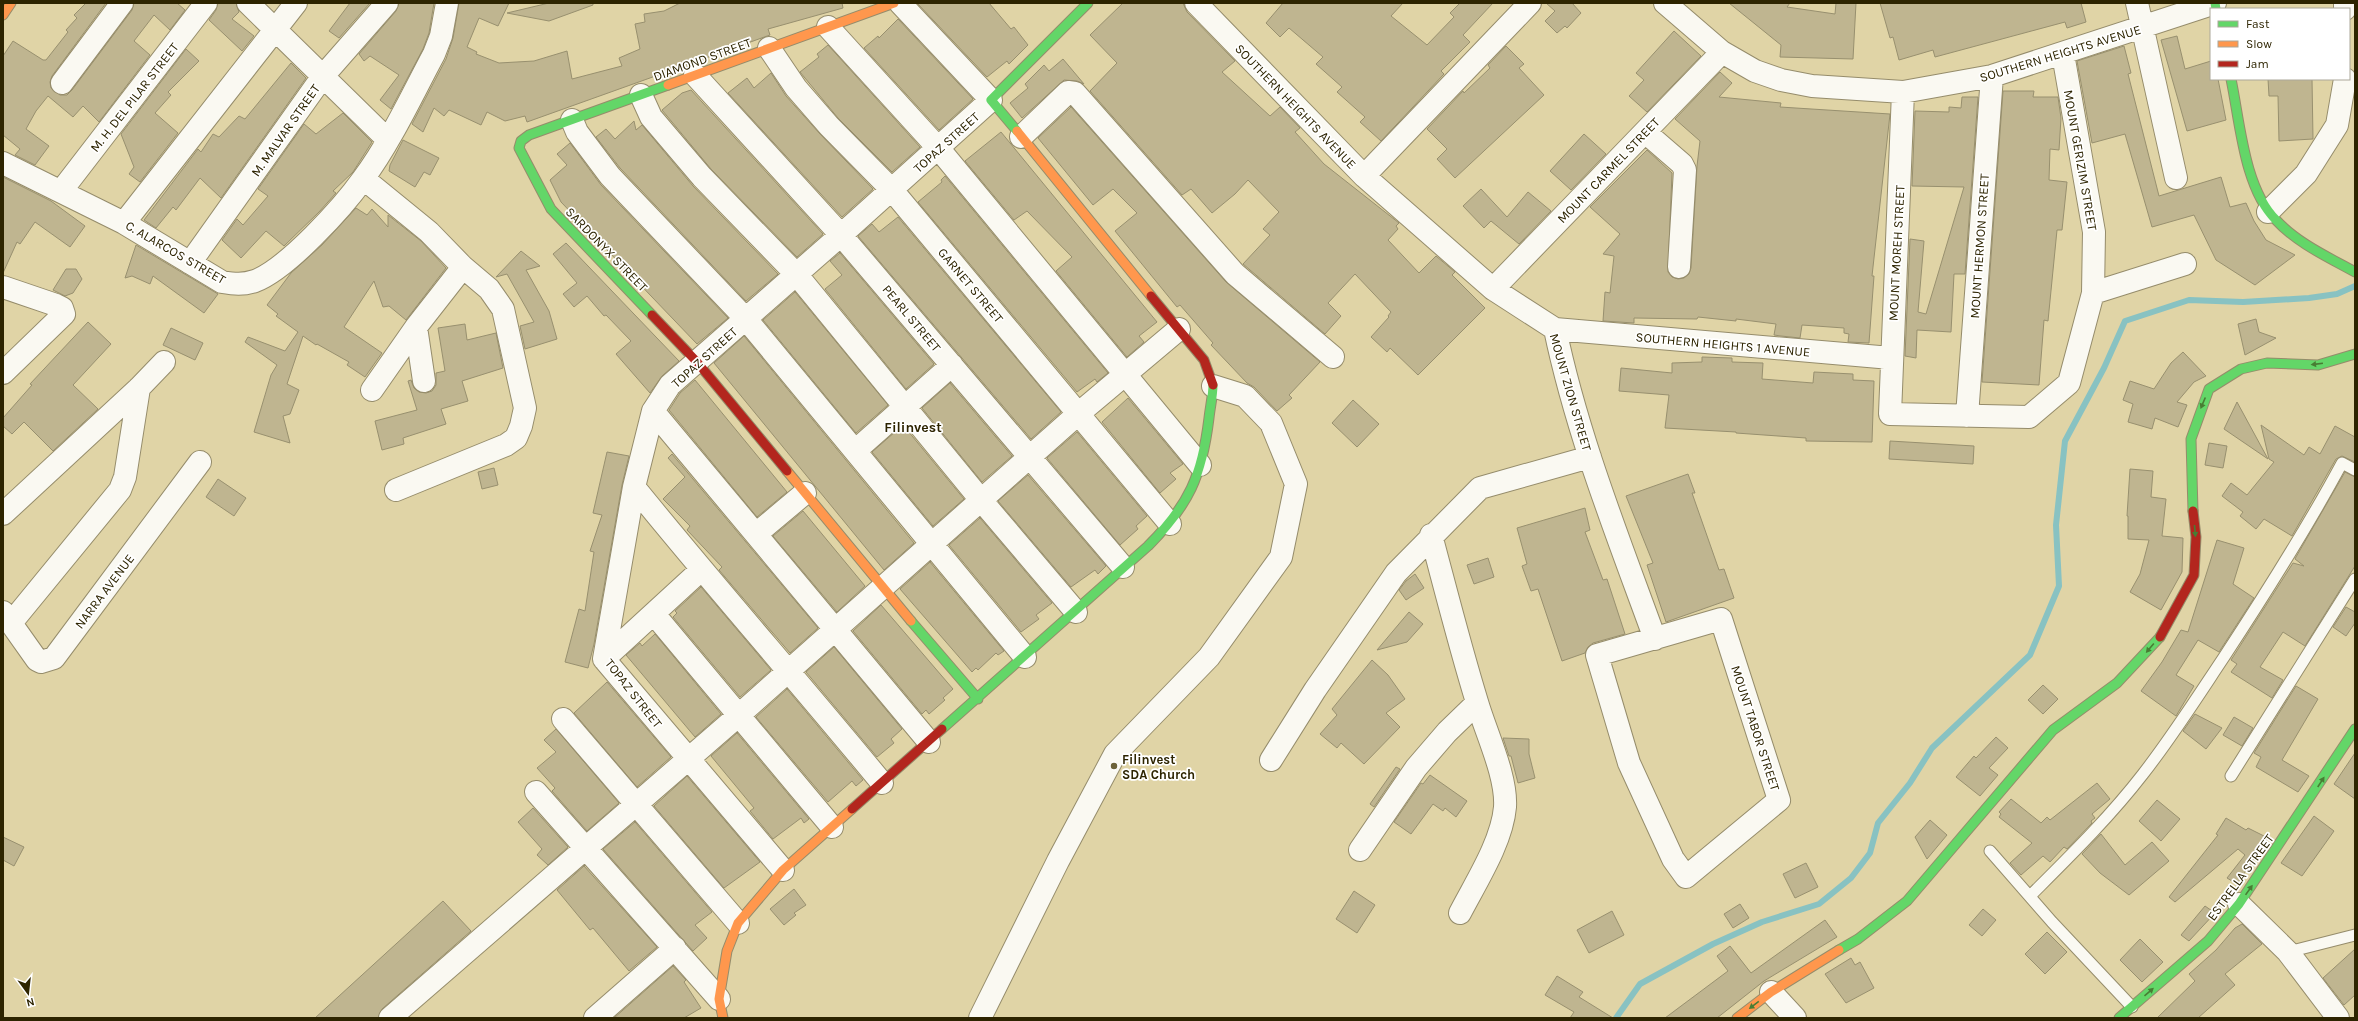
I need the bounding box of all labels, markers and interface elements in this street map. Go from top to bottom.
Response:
legend [2210,8,2350,80]
text: Fast [2246,17,2270,31]
street label: SOUTHERN HEIGHTS AVENUE [1978,22,2143,85]
street label: DIAMOND STREET [651,35,754,84]
text: Slow [2246,37,2272,51]
street label: M. H. DEL PILAR STREET [87,39,182,155]
street label: SOUTHERN HEIGHTS AVENUE [1232,41,1359,172]
text: Jam [2246,57,2269,71]
street label: M. MALVAR STREET [248,81,323,179]
street label: MOUNT GERIZIM STREET [2061,89,2100,232]
street label: TOPAZ STREET [910,109,983,176]
street label: MOUNT CARMEL STREET [1554,114,1663,226]
street label: MOUNT HERMON STREET [1967,173,1992,319]
street label: MOUNT MOREH STREET [1885,184,1908,321]
street label: SARDONYX STREET [563,204,651,295]
street label: C. ALARCOS STREET [123,218,229,287]
street label: GARNET STREET [935,245,1007,326]
street label: PEARL STREET [879,282,944,355]
street label: TOPAZ STREET [668,324,741,391]
street label: SOUTHERN HEIGHTS 1 AVENUE [1635,329,1811,360]
street label: MOUNT ZION STREET [1547,332,1595,453]
one-way arrow [2311,360,2324,367]
one-way arrow [2200,397,2207,409]
district label: Filinvest [884,419,942,436]
one-way arrow [2192,525,2198,537]
street label: NARRA AVENUE [72,551,137,631]
one-way arrow [2146,643,2155,654]
street label: TOPAZ STREET [602,656,665,731]
street label: MOUNT TABOR STREET [1728,664,1783,793]
place label: Filinvest SDA Church [1122,752,1195,782]
marker: Filinvest SDA Church [1109,761,1119,771]
one-way arrow [2317,777,2325,787]
street label: ESTRELLA STREET [2204,831,2277,923]
one-way arrow [2245,885,2253,895]
north arrow [8,973,48,1013]
one-way arrow [2144,988,2153,997]
text: N [25,995,36,1009]
one-way arrow [1748,1001,1759,1009]

